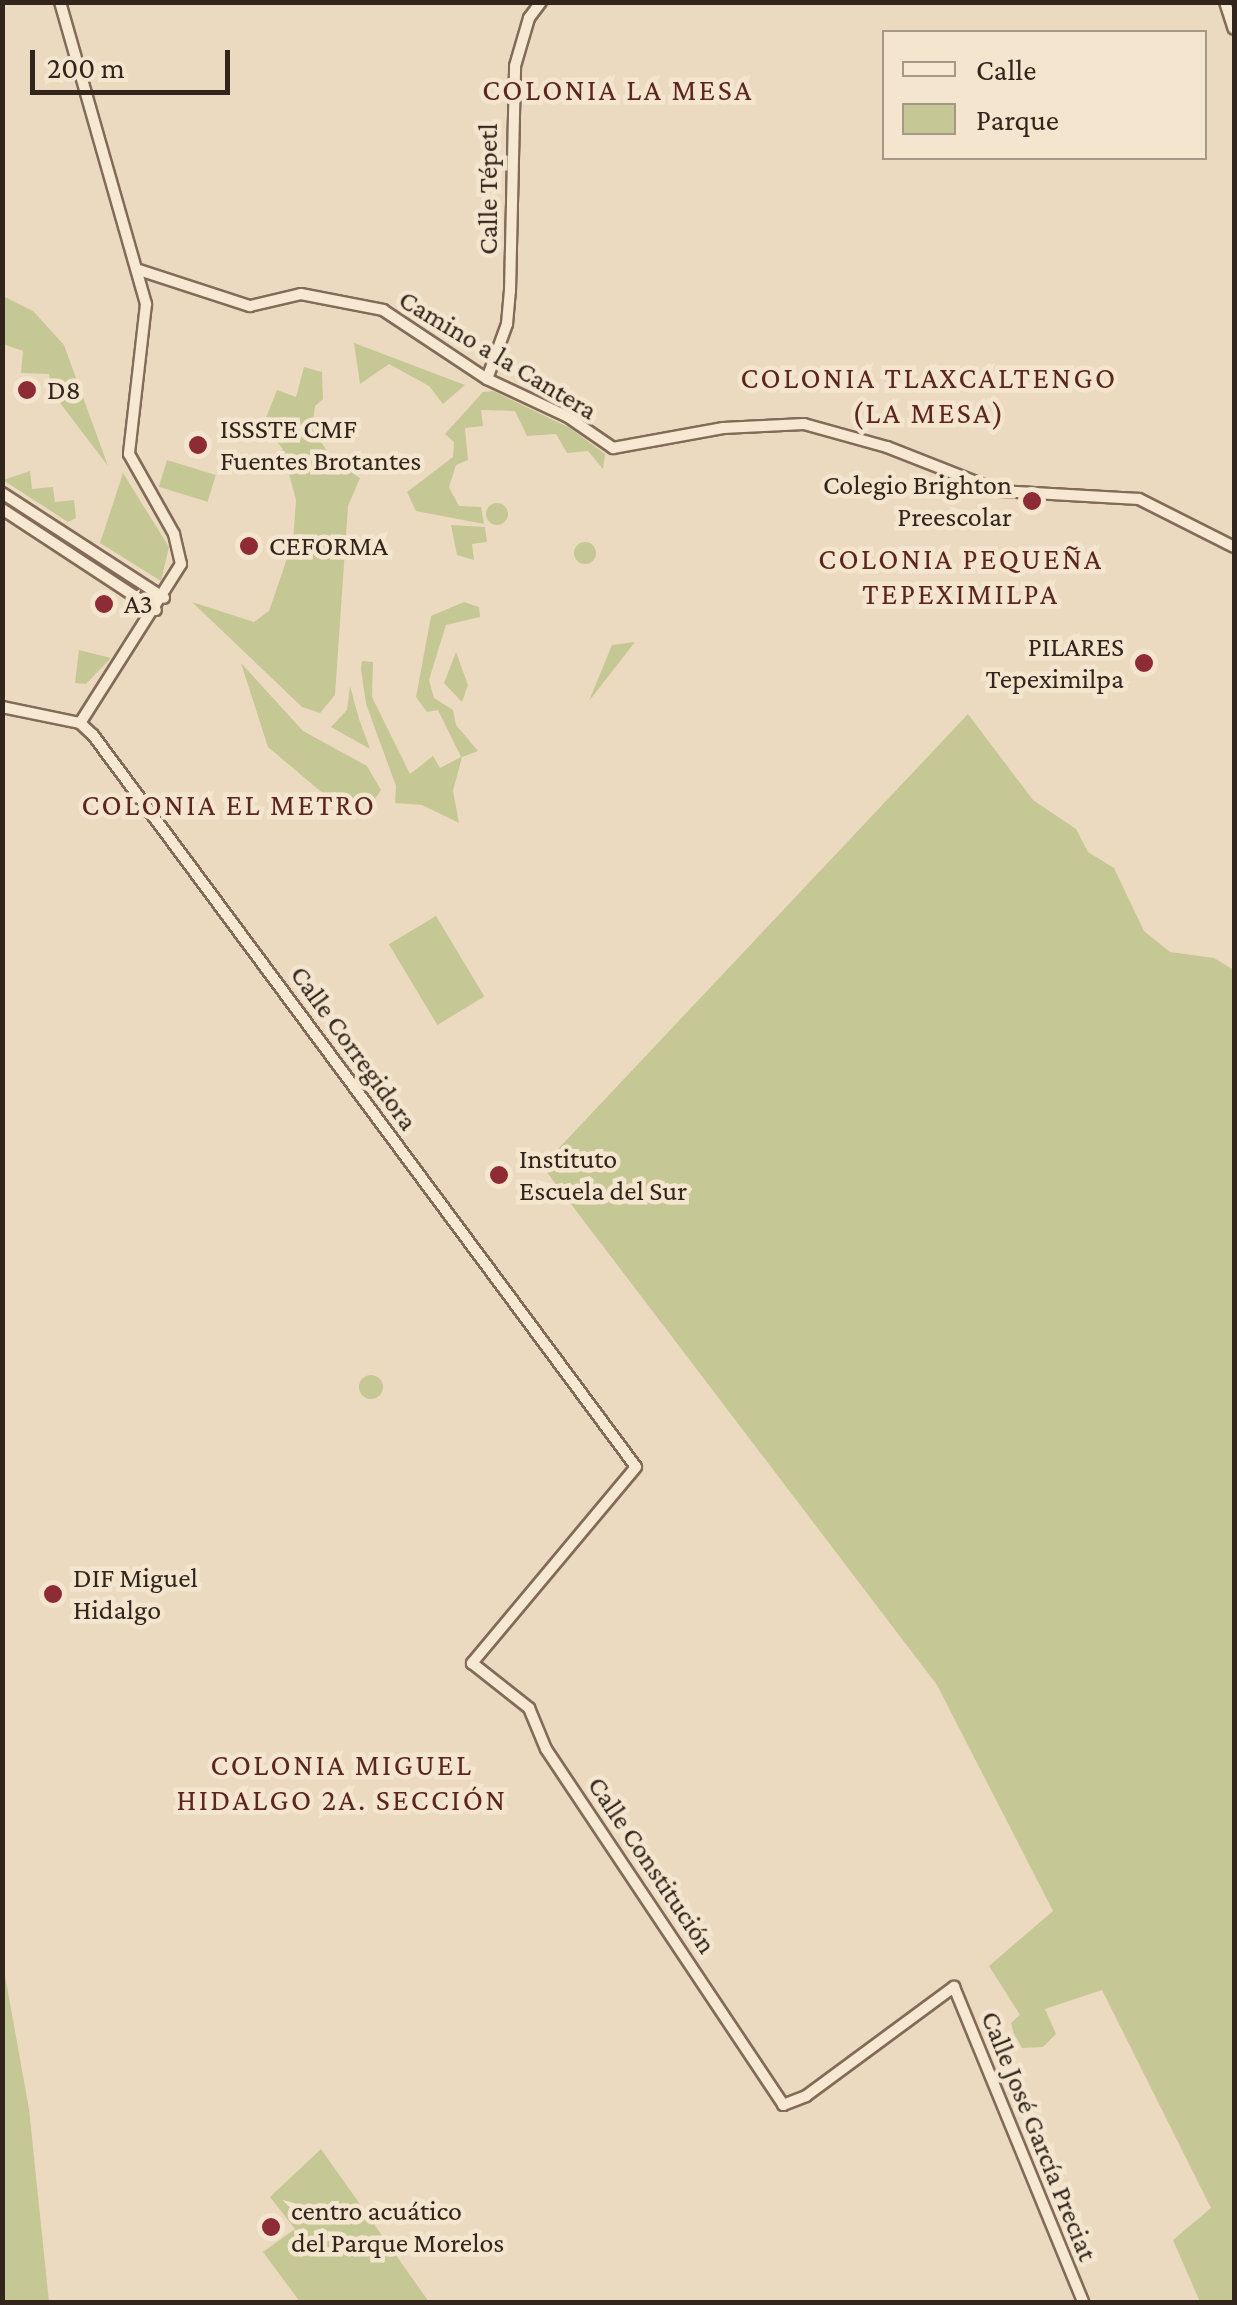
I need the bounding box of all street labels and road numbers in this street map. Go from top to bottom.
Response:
street label: Calle Tépetl [471,123,505,255]
street label: Camino a la Cantera [393,283,603,427]
street label: Calle Corregidora [283,959,425,1137]
street label: Calle Constitución [580,1770,724,1960]
street label: Calle José García Preciat [974,2006,1104,2266]

